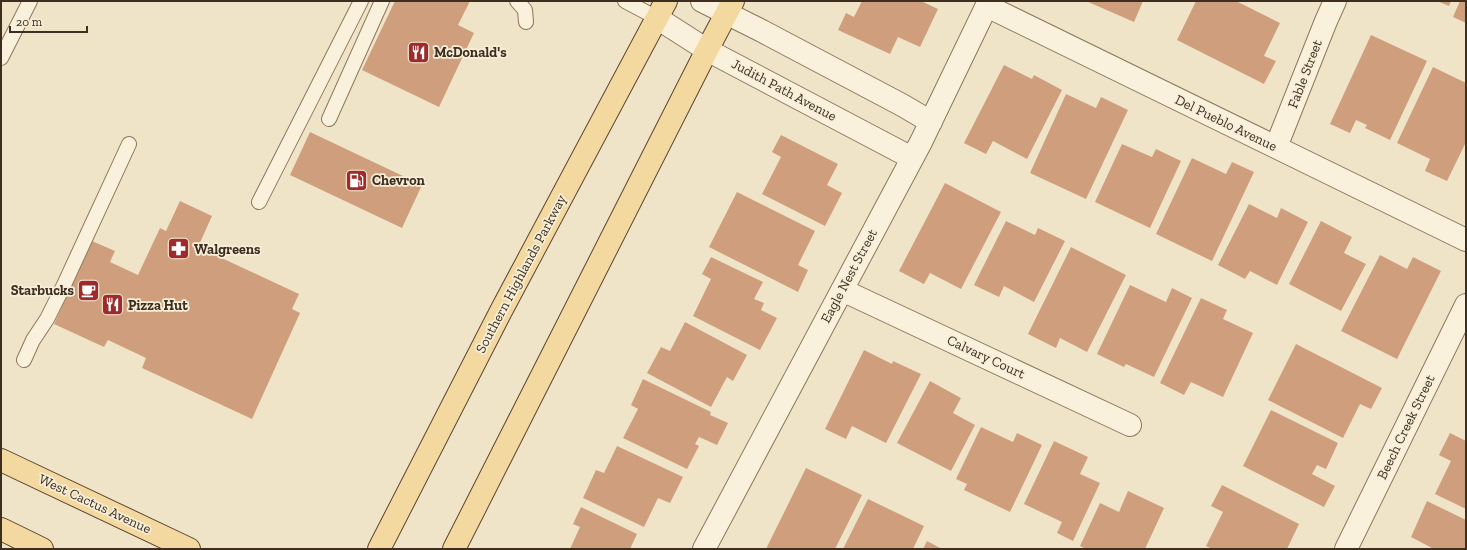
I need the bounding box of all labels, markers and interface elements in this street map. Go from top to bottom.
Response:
scale bar [10,8,87,34]
text: 20 m [16,15,43,29]
street label: Fable Street [1284,36,1326,111]
restaurant icon: McDonald's [405,39,431,65]
place label: McDonald's [434,44,507,61]
street label: Judith Path Avenue [729,55,840,125]
street label: Del Pueblo Avenue [1172,91,1280,155]
fuel station icon: Chevron [343,167,369,193]
place label: Chevron [372,172,426,189]
street label: Southern Highlands Parkway [472,191,570,356]
street label: Eagle Nest Street [817,225,881,326]
pharmacy icon: Walgreens [165,236,191,262]
place label: Walgreens [194,241,261,258]
cafe icon: Starbucks [76,277,102,303]
place label: Starbucks [11,282,75,299]
restaurant icon: Pizza Hut [100,292,126,318]
place label: Pizza Hut [128,297,188,314]
street label: Calvary Court [944,331,1029,383]
street label: Beech Creek Street [1373,371,1439,482]
street label: West Cactus Avenue [36,470,154,538]

